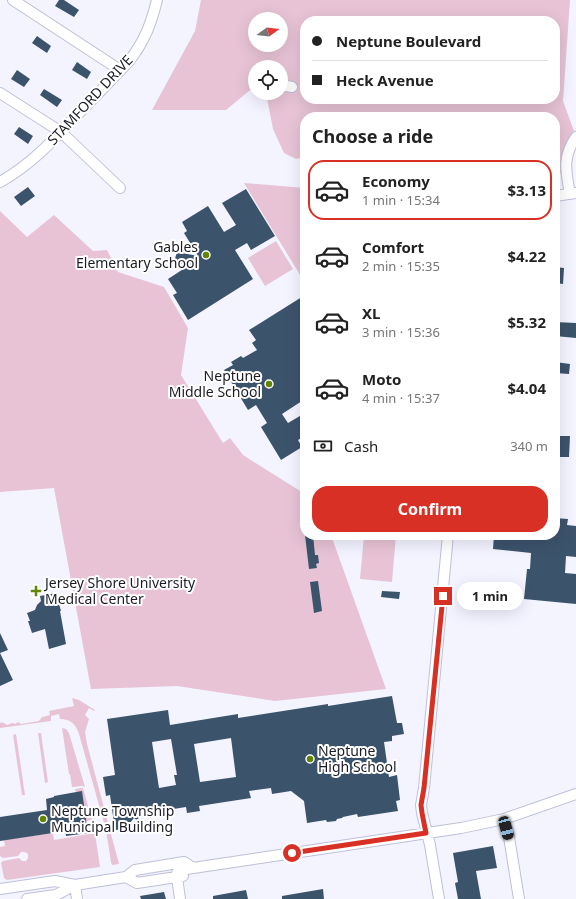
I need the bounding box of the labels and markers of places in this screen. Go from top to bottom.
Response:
place label: Gables Elementary School [76,237,198,272]
marker: Gables Elementary School [201,250,211,260]
place label: Neptune Middle School [169,366,261,401]
marker: Neptune Middle School [264,379,274,389]
place label: Jersey Shore University Medical Center [43,573,196,608]
marker: Jersey Shore University Medical Center [30,585,42,597]
place label: Neptune High School [318,741,397,776]
marker: Neptune High School [305,754,315,764]
place label: Neptune Township Municipal Building [51,801,174,836]
marker: Neptune Township Municipal Building [38,814,48,824]

